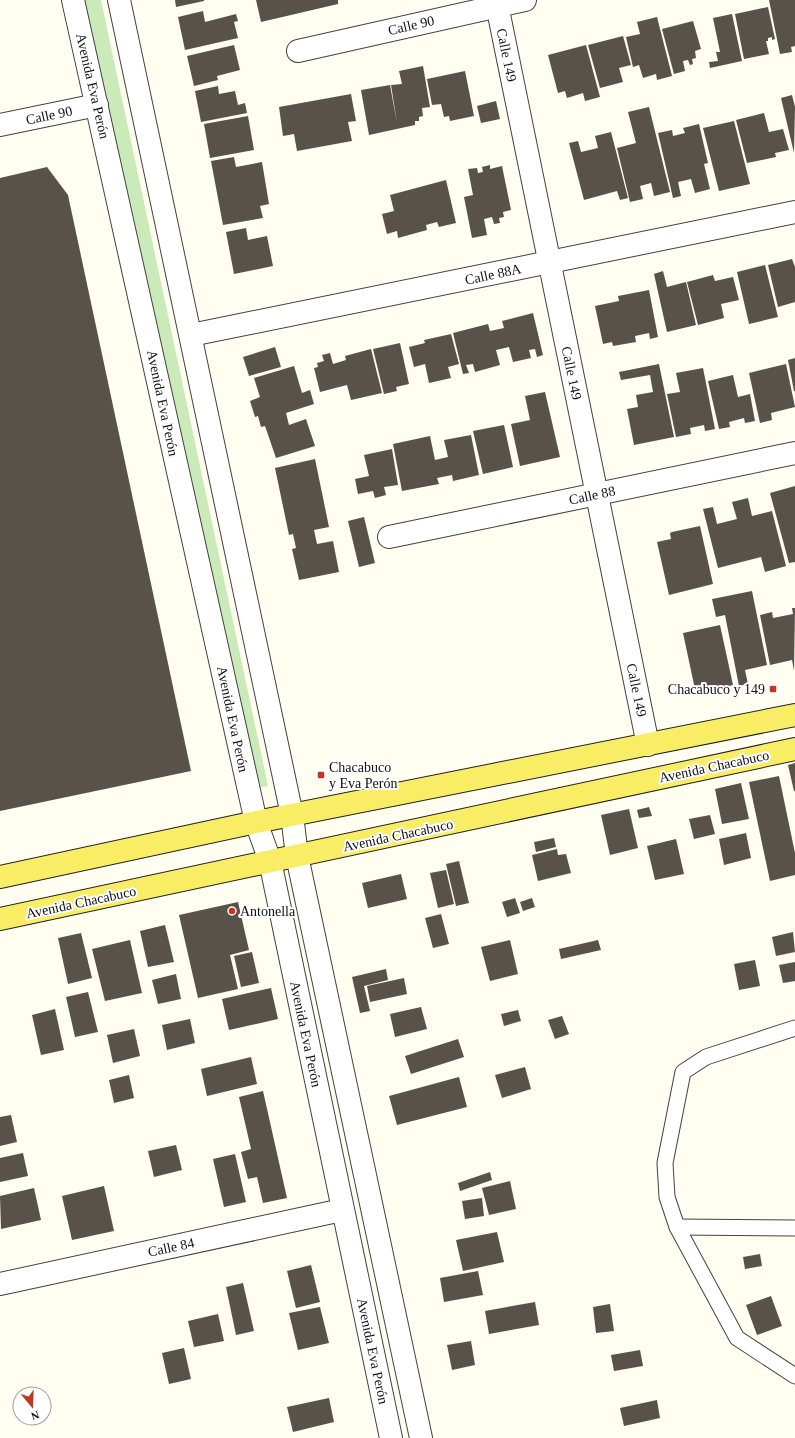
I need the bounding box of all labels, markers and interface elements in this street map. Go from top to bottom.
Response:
street label: Calle 90 [387,13,436,38]
street label: Calle 149 [494,27,519,83]
street label: Avenida Eva Perón [73,32,112,140]
street label: Calle 90 [25,103,74,128]
street label: Calle 88A [464,261,523,288]
street label: Calle 149 [559,345,584,401]
street label: Avenida Eva Perón [144,349,181,457]
street label: Calle 88 [568,483,617,508]
street label: Calle 149 [624,662,649,718]
street label: Avenida Eva Perón [214,665,251,773]
place label: Chacabuco y 149 [668,682,765,697]
marker: Chacabuco y 149 [768,684,778,694]
street label: Avenida Chacabuco [658,748,770,785]
place label: Chacabuco y Eva Perón [329,760,397,791]
marker: Chacabuco y Eva Perón [316,770,326,780]
street label: Avenida Chacabuco [342,817,454,854]
street label: Avenida Chacabuco [25,884,137,921]
place label: Antonella [240,904,296,919]
marker: Antonella [227,906,237,916]
street label: Avenida Eva Perón [287,980,324,1088]
street label: Calle 84 [147,1235,196,1260]
street label: Avenida Eva Perón [354,1297,391,1405]
north arrow [12,1386,52,1426]
text: N [29,1408,41,1422]

